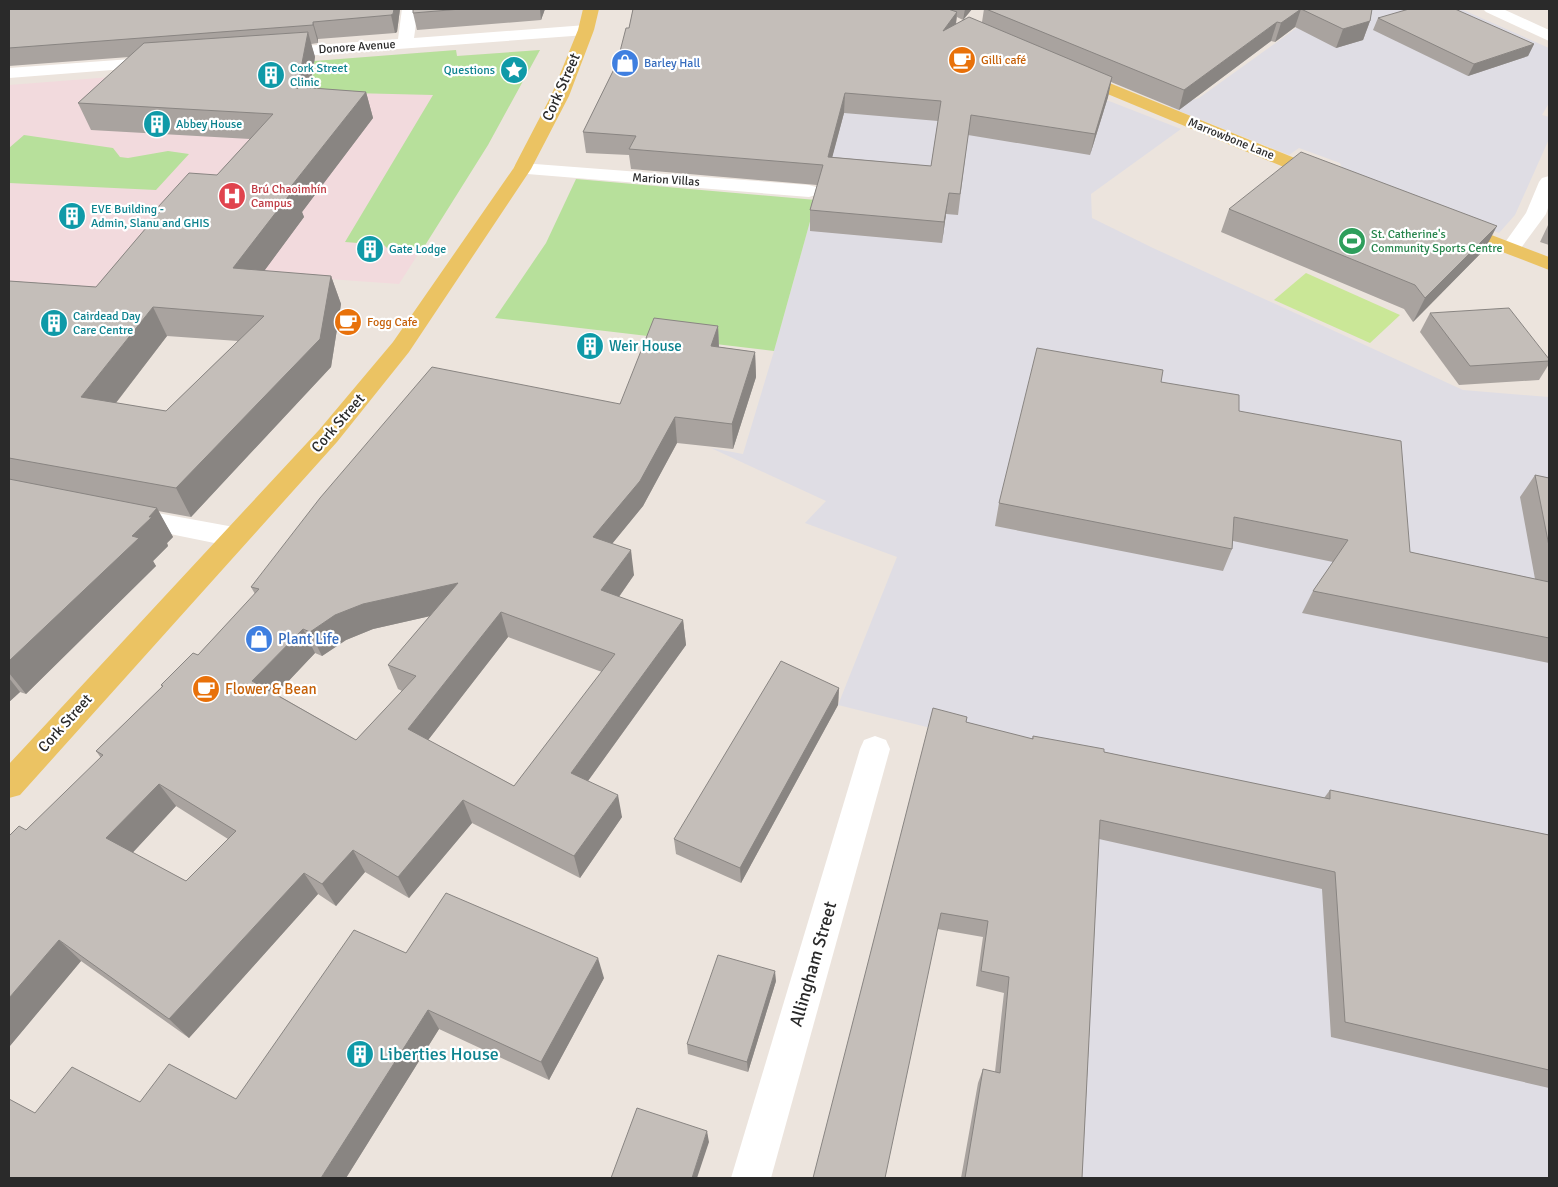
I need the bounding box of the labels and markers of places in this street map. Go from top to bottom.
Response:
cafe icon: Gilli café [947,45,977,75]
shop icon: Barley Hall [610,48,640,78]
place label: Gilli café [981,53,1026,68]
place icon: Questions [499,55,529,85]
place label: Barley Hall [644,56,701,71]
building icon: Cork Street Clinic [256,60,286,90]
place label: Cork Street Clinic [290,61,348,90]
place label: Questions [444,63,495,78]
building icon: Abbey House [142,109,172,139]
place label: Abbey House [176,117,242,132]
hospital icon: Brú Chaoimhín Campus [217,181,247,211]
place label: Brú Chaoimhín Campus [251,182,327,211]
building icon: EVE Building - Admin, Slanu and GHIS [57,201,87,231]
place label: EVE Building - Admin, Slanu and GHIS [91,202,210,231]
sports icon: St. Catherine's Community Sports Centre [1337,226,1367,256]
place label: St. Catherine's Community Sports Centre [1371,227,1502,256]
building icon: Gate Lodge [355,234,385,264]
place label: Gate Lodge [389,242,446,257]
cafe icon: Fogg Cafe [333,307,363,337]
building icon: Cairdead Day Care Centre [39,308,69,338]
place label: Cairdead Day Care Centre [73,309,141,338]
place label: Fogg Cafe [367,315,418,330]
building icon: Weir House [575,331,605,361]
place label: Weir House [609,337,682,355]
shop icon: Plant Life [244,624,274,654]
place label: Plant Life [278,630,339,648]
cafe icon: Flower & Bean [191,674,221,704]
place label: Flower & Bean [225,680,317,698]
building icon: Liberties House [345,1039,375,1069]
place label: Liberties House [379,1043,499,1065]

